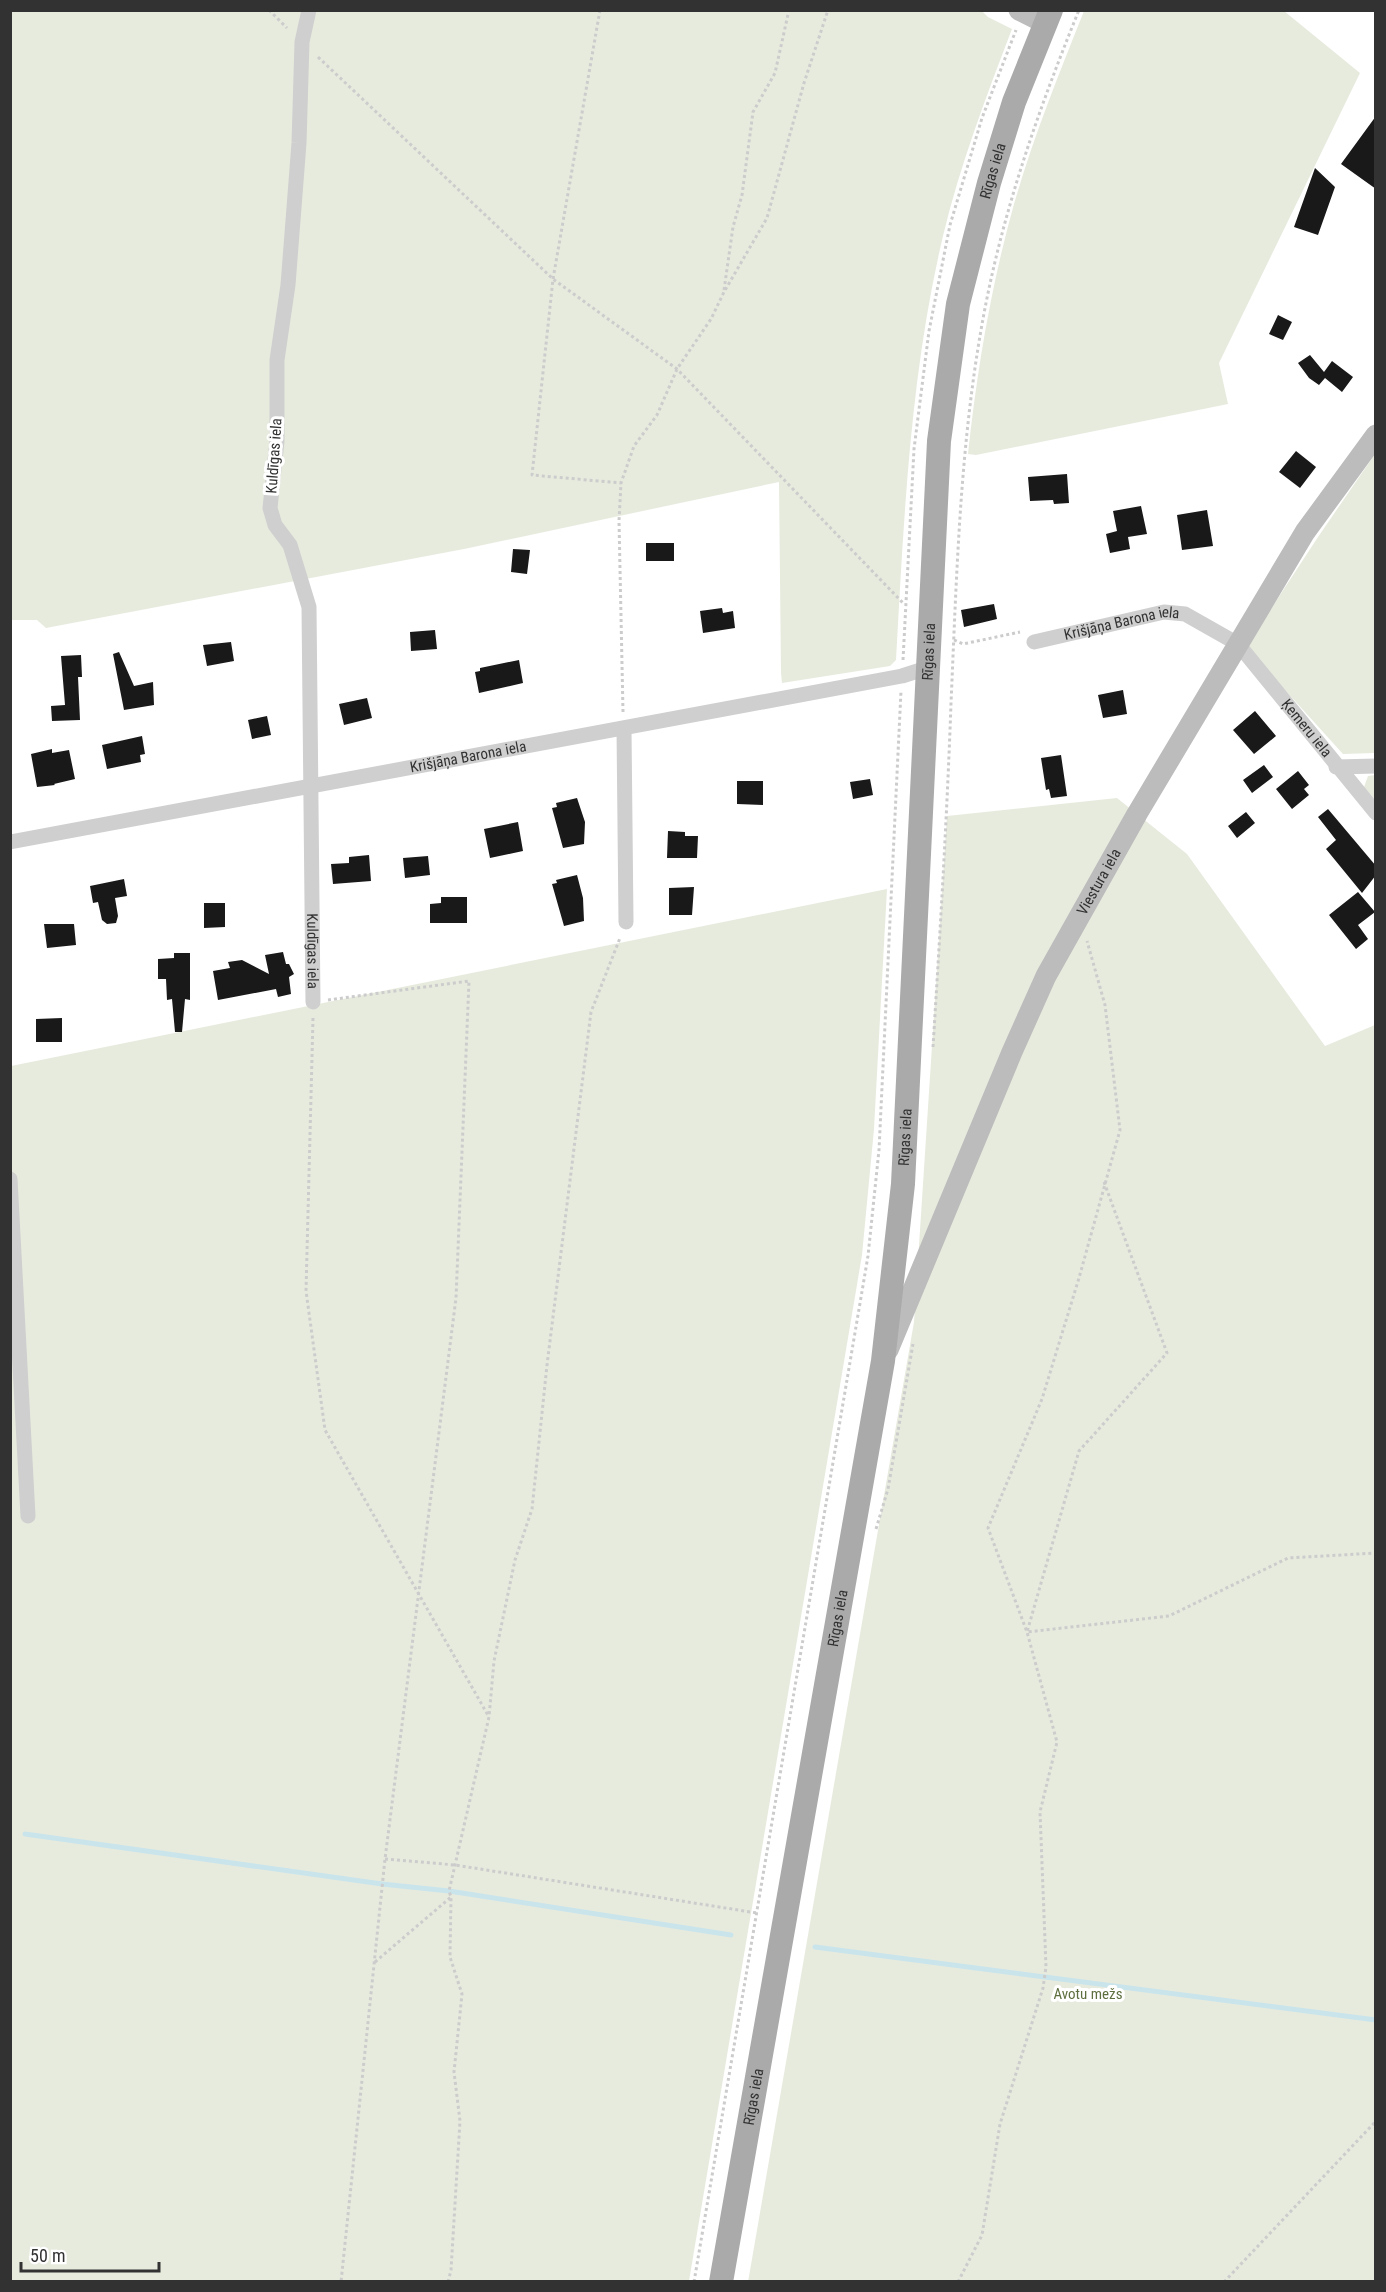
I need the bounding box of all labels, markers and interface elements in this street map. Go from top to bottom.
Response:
street label: Rīgas iela [976,141,1010,201]
street label: Kuldīgas iela [262,418,286,494]
street label: Krišjāņa Barona iela [1062,603,1180,644]
street label: Rīgas iela [918,623,939,681]
street label: Ķemeru iela [1278,695,1336,761]
street label: Krišjāņa Barona iela [409,737,528,776]
street label: Viestura iela [1073,845,1125,918]
street label: Kuldīgas iela [303,913,322,989]
street label: Rīgas iela [895,1108,916,1166]
street label: Rīgas iela [824,1588,852,1648]
park label: Avotu mežs [1053,1985,1123,2003]
street label: Rīgas iela [740,2067,767,2127]
scale bar [21,2235,159,2273]
text: 50 m [30,2245,65,2266]

